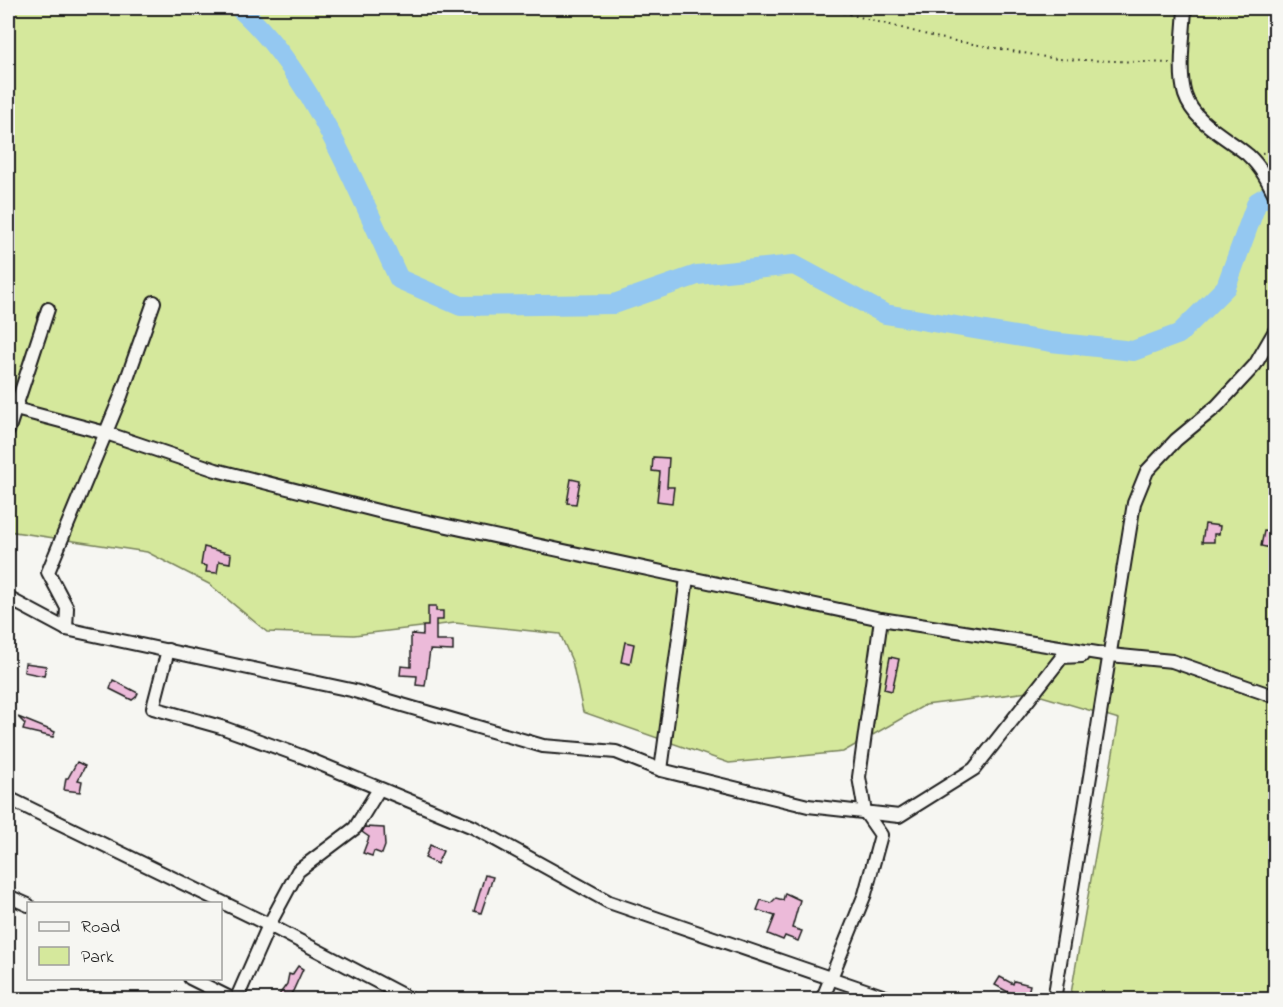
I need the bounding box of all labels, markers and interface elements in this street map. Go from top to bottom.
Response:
legend [27,902,222,980]
text: Road [81,915,120,941]
text: Park [81,945,114,971]

